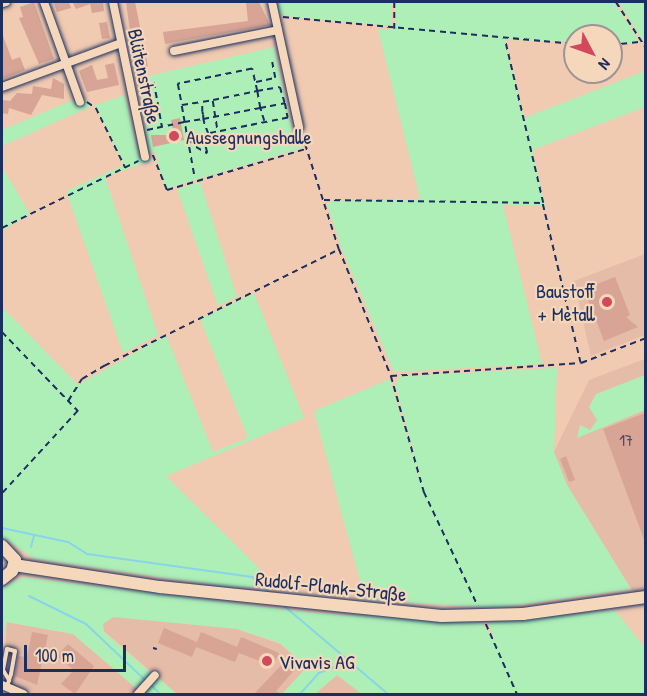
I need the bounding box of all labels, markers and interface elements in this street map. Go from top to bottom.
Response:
north arrow [563,24,623,84]
street label: Blütenstraße [123,27,167,125]
text: N [594,54,616,75]
place label: Aussegnungshalle [186,124,312,148]
marker: Aussegnungshalle [167,129,181,143]
place label: Baustoff + Metall [536,278,595,325]
marker: Baustoff + Metall [600,295,614,309]
house number: 17 [619,430,633,450]
street label: Rudolf-Plank-Straße [254,566,408,606]
scale bar [27,633,129,671]
text: 100 m [35,643,74,668]
place label: Vivavis AG [279,649,355,673]
marker: Vivavis AG [260,654,274,668]

